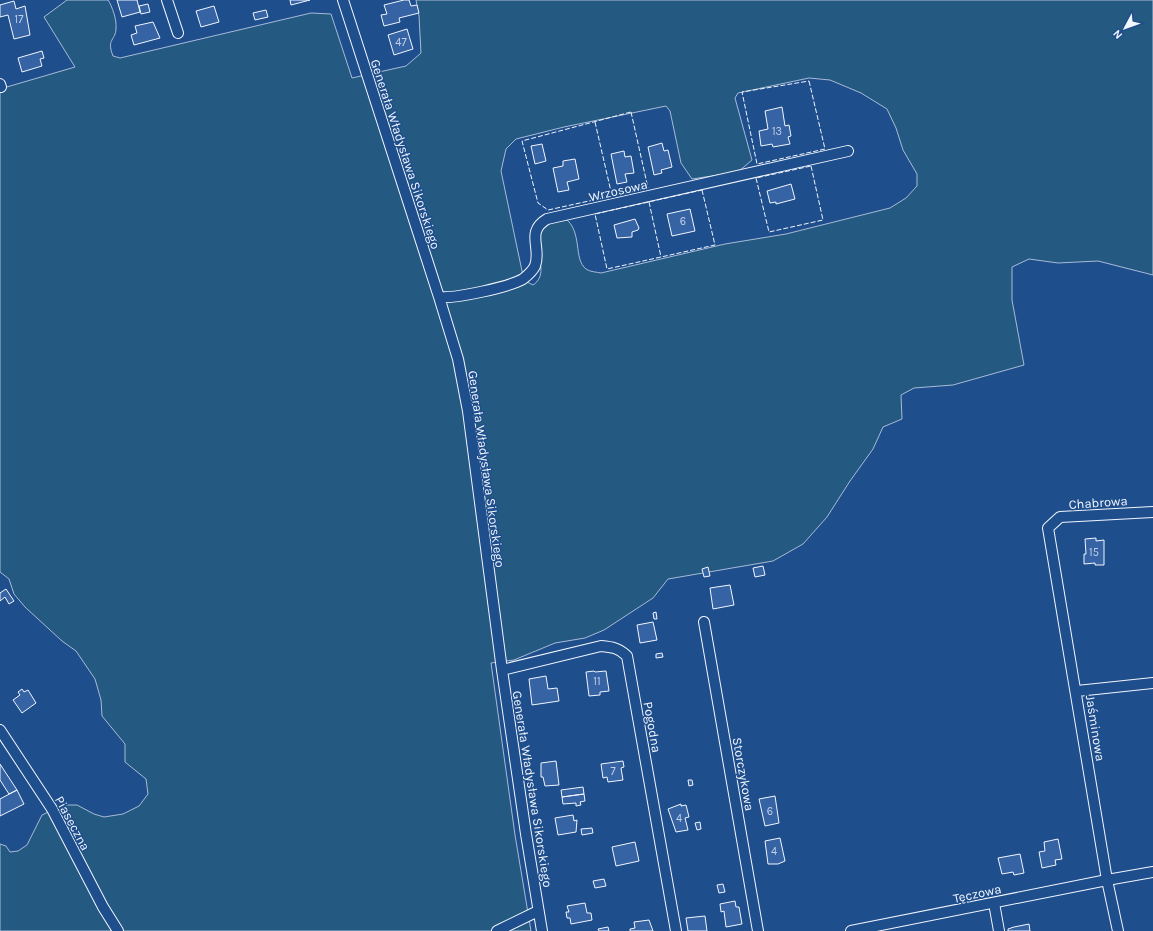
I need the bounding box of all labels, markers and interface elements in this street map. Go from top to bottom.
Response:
north arrow [1105,8,1145,48]
house number: 17 [15,13,23,26]
text: N [1110,27,1125,41]
house number: 47 [395,36,407,49]
street label: Generała Władysława Sikorskiego [368,57,443,251]
house number: 13 [772,125,782,138]
street label: Wrzosowa [587,176,649,205]
house number: 6 [680,215,686,228]
street label: Generała Władysława Sikorskiego [465,370,508,569]
street label: Chabrowa [1068,493,1128,512]
house number: 15 [1089,546,1099,559]
house number: 11 [593,675,601,688]
street label: Generała Władysława Sikorskiego [510,690,555,888]
street label: Jaśminowa [1083,694,1108,762]
street label: Pogodna [641,700,664,754]
street label: Storczykowa [730,736,757,812]
house number: 7 [610,765,616,778]
street label: Piaseczna [52,793,93,853]
house number: 6 [767,805,773,818]
house number: 4 [676,812,682,825]
house number: 4 [771,845,777,858]
street label: Tęczowa [952,881,1003,906]

